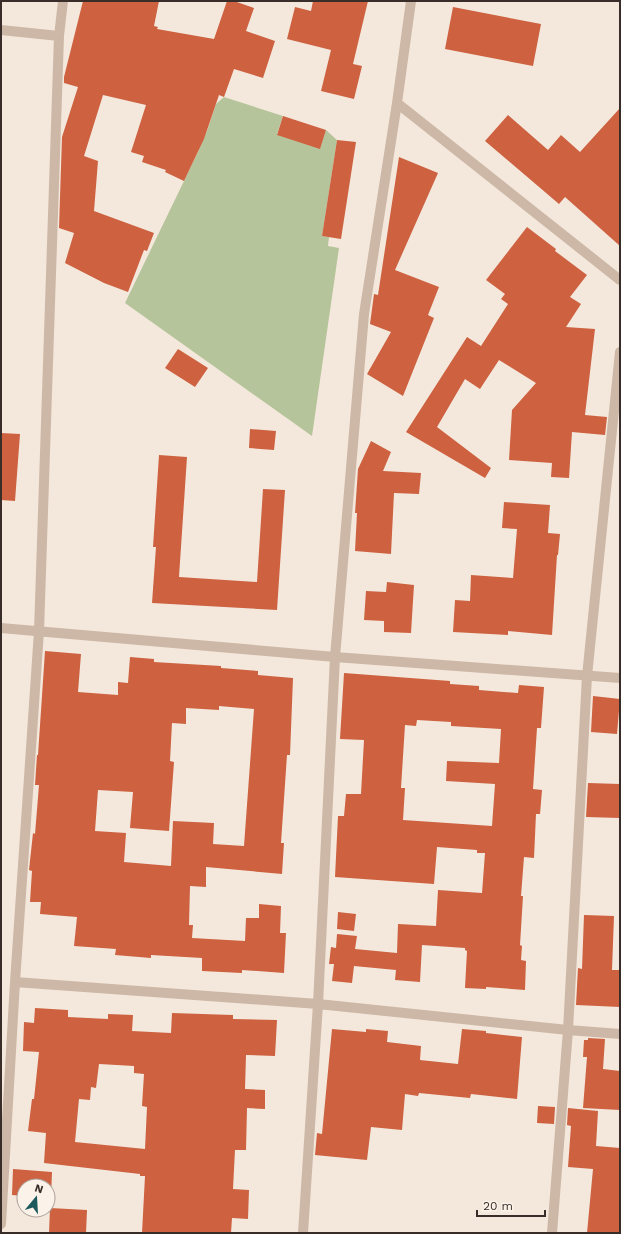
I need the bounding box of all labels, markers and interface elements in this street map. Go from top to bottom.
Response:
north arrow [16,1178,56,1218]
text: N [33,1182,45,1196]
scale bar [477,1192,545,1218]
text: 20 m [483,1199,513,1213]

